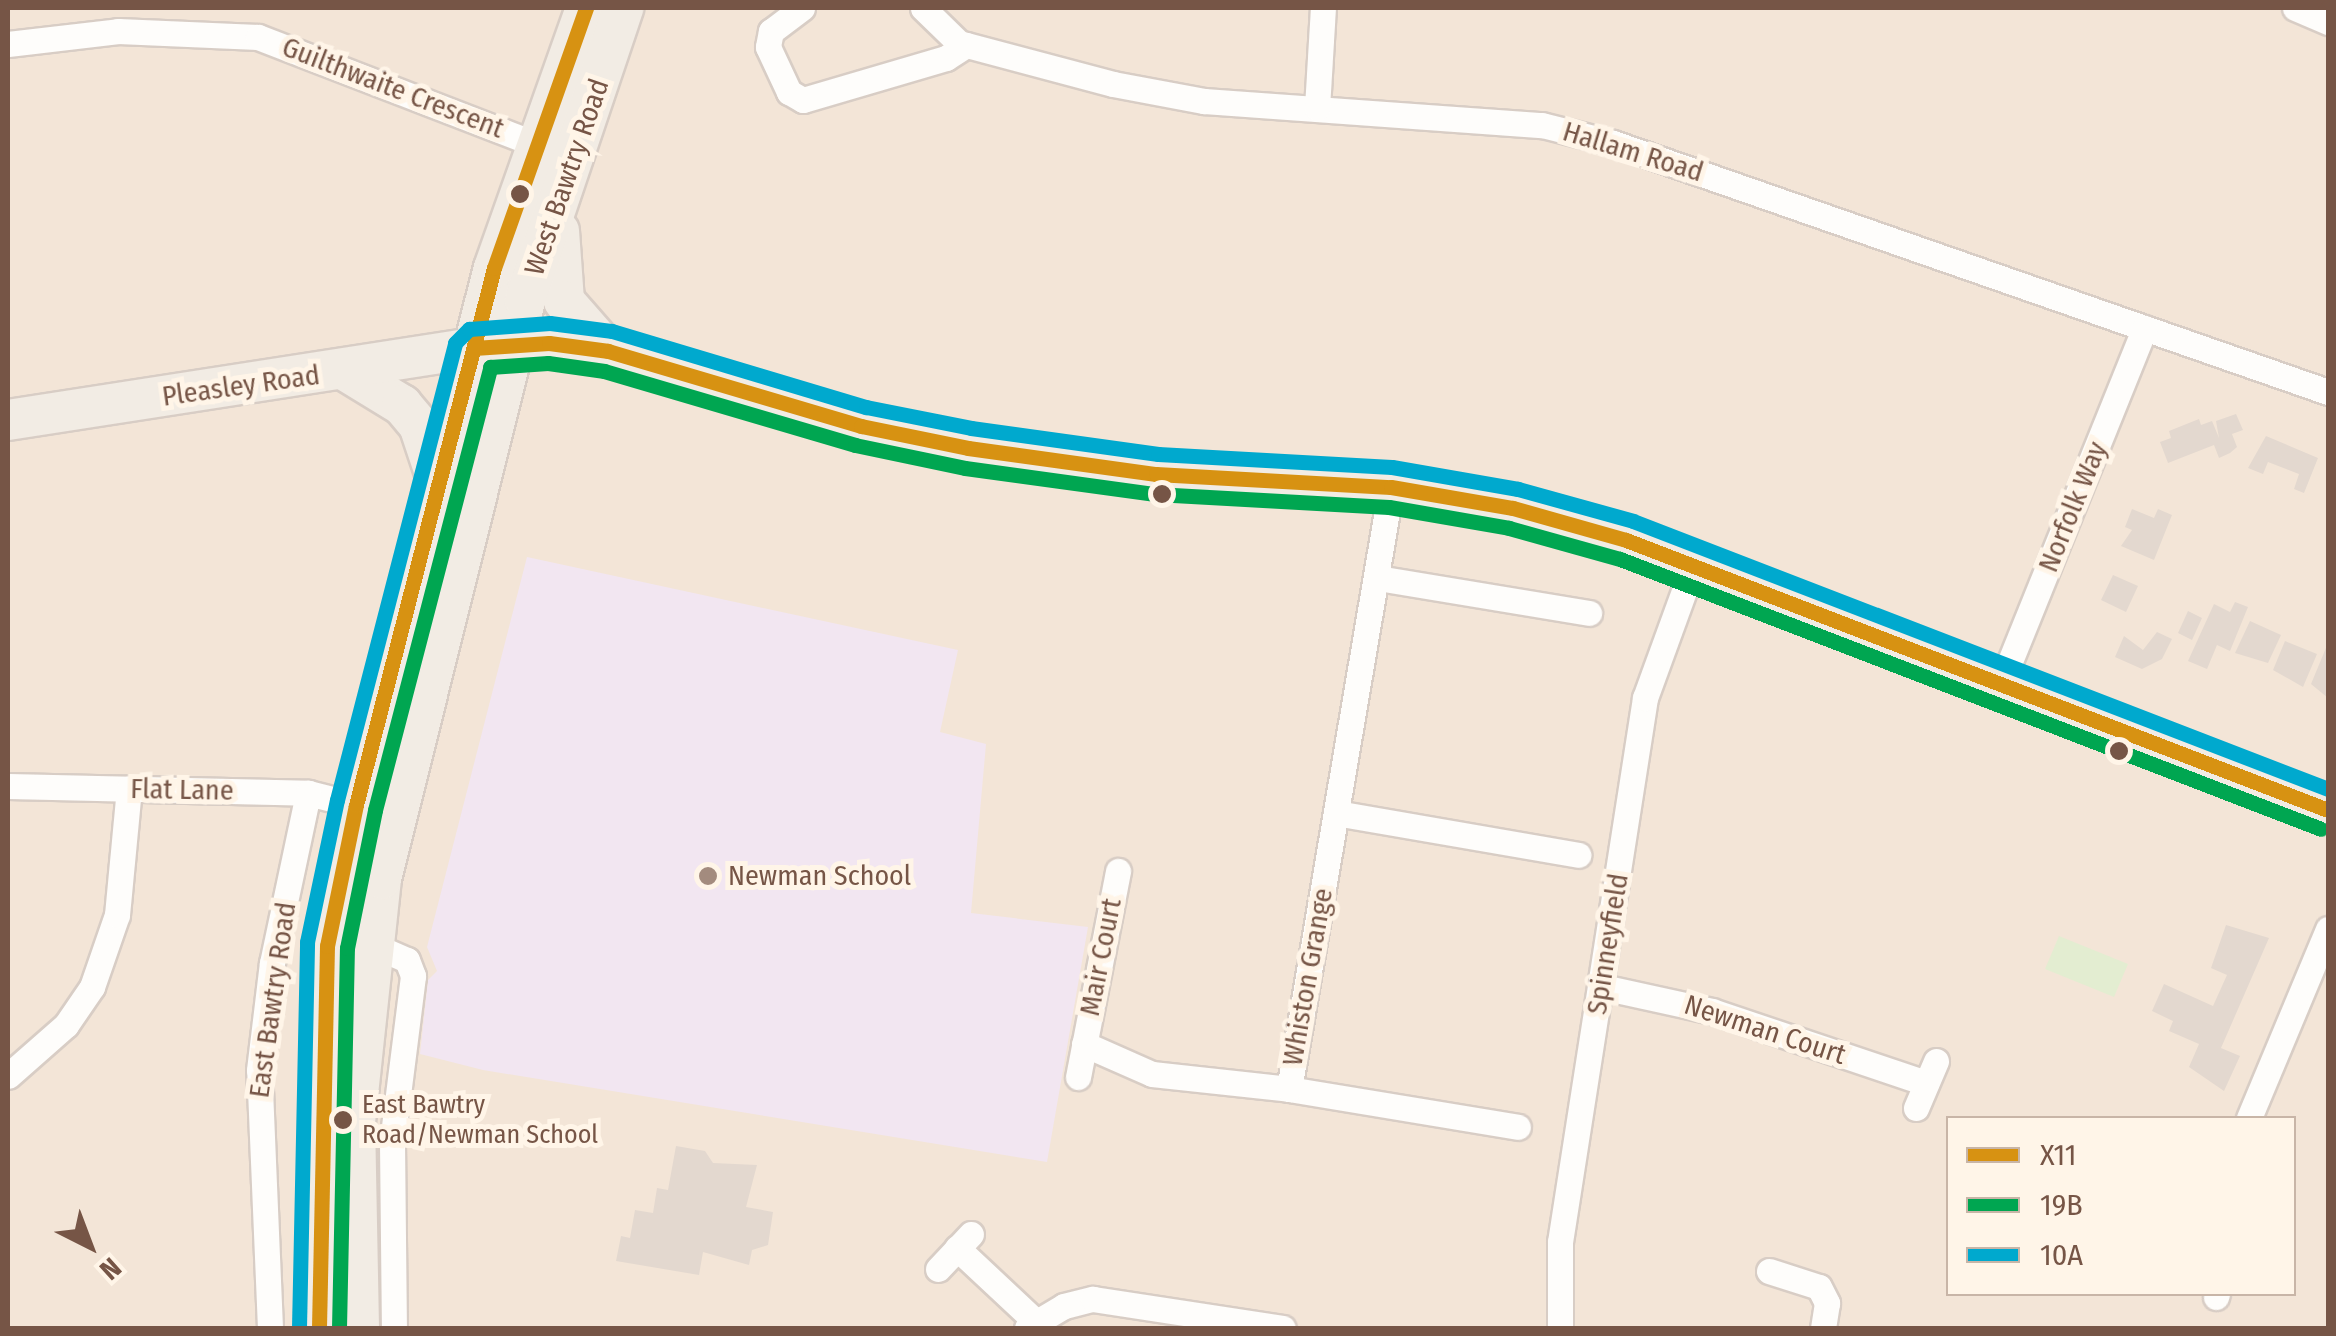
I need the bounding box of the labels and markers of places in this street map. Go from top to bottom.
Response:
unlabelled marker [510,184,530,204]
unlabelled marker [1152,484,1172,504]
unlabelled marker [2109,741,2129,761]
place label: Newman School [728,859,911,893]
marker: Newman School [697,865,719,887]
place label: East Bawtry Road/Newman School [362,1089,598,1150]
marker: East Bawtry Road/Newman School [333,1110,353,1130]

